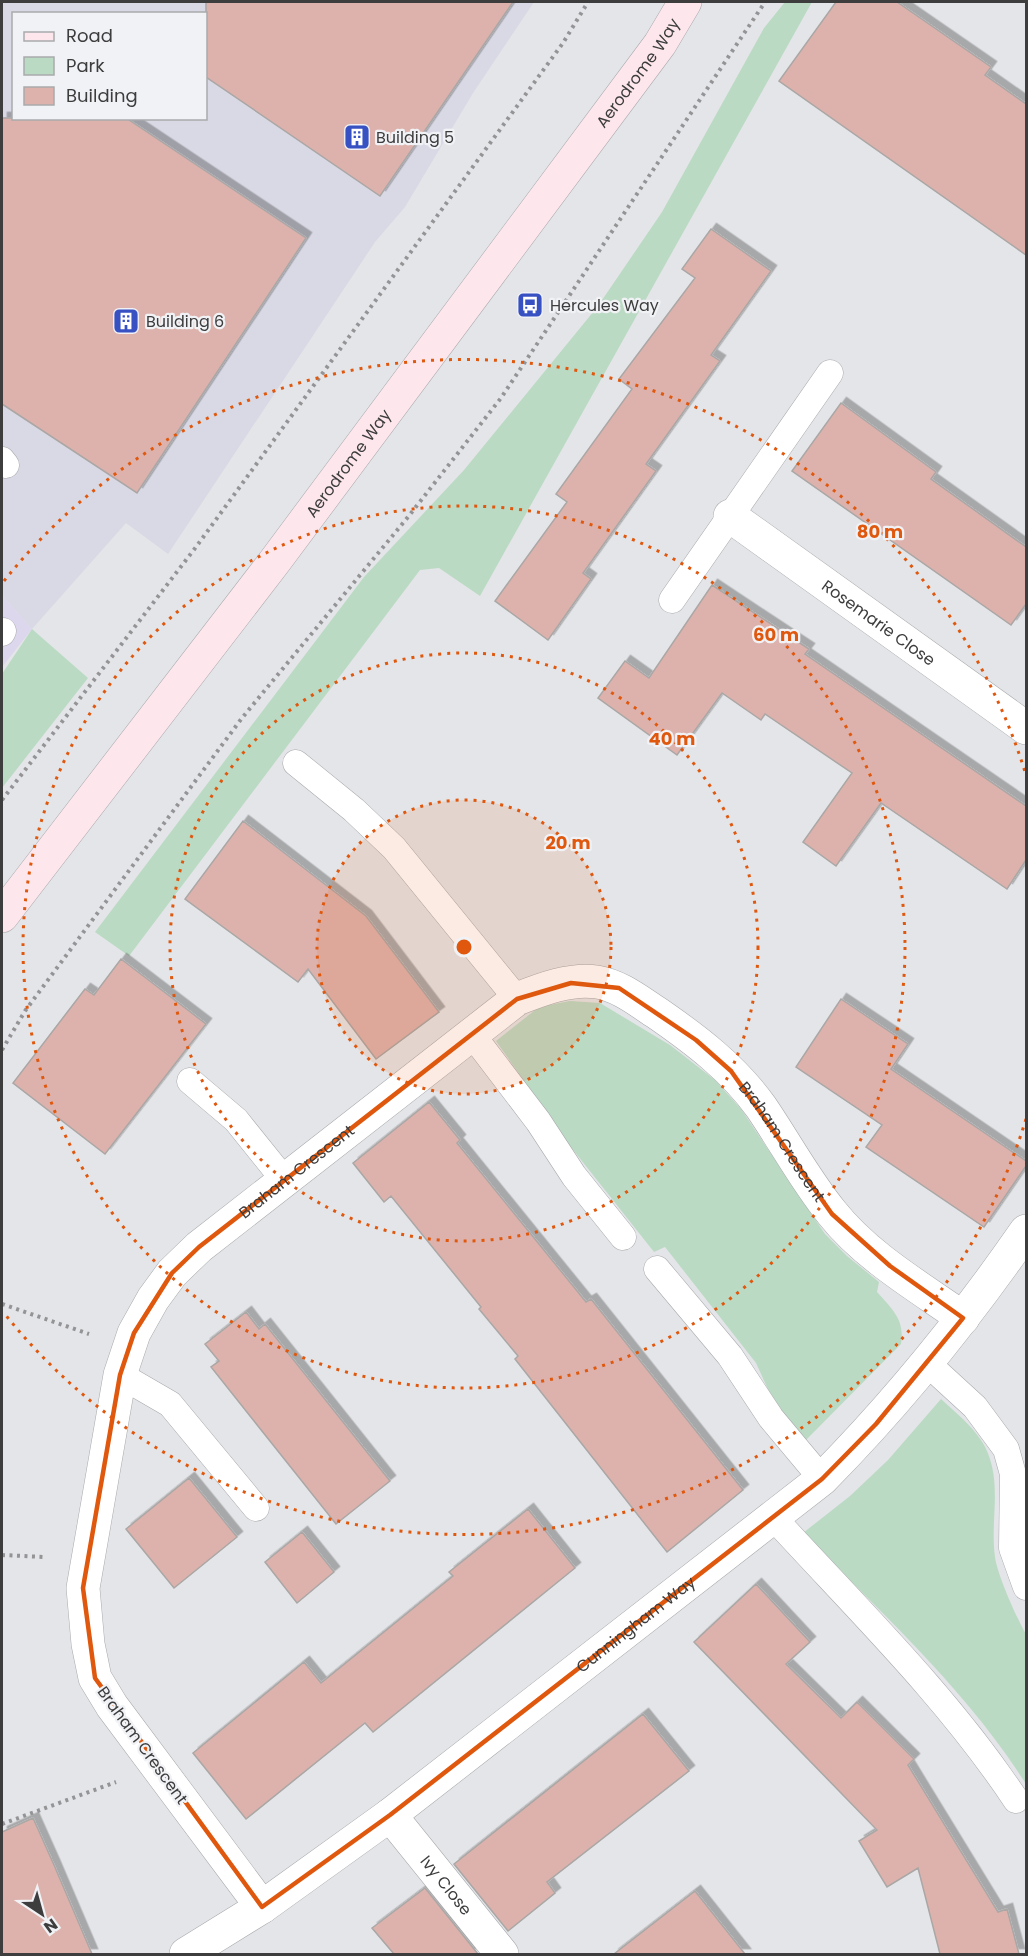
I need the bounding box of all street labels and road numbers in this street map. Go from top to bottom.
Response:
street label: Aerodrome Way [591,14,685,133]
street label: Aerodrome Way [300,404,396,522]
street label: Rosemarie Close [817,574,940,672]
street label: Braham Crescent [733,1076,831,1207]
street label: Braham Crescent [234,1119,359,1224]
street label: Cunningham Way [571,1571,700,1678]
street label: Braham Crescent [92,1682,193,1809]
street label: Ivy Close [415,1851,477,1920]

